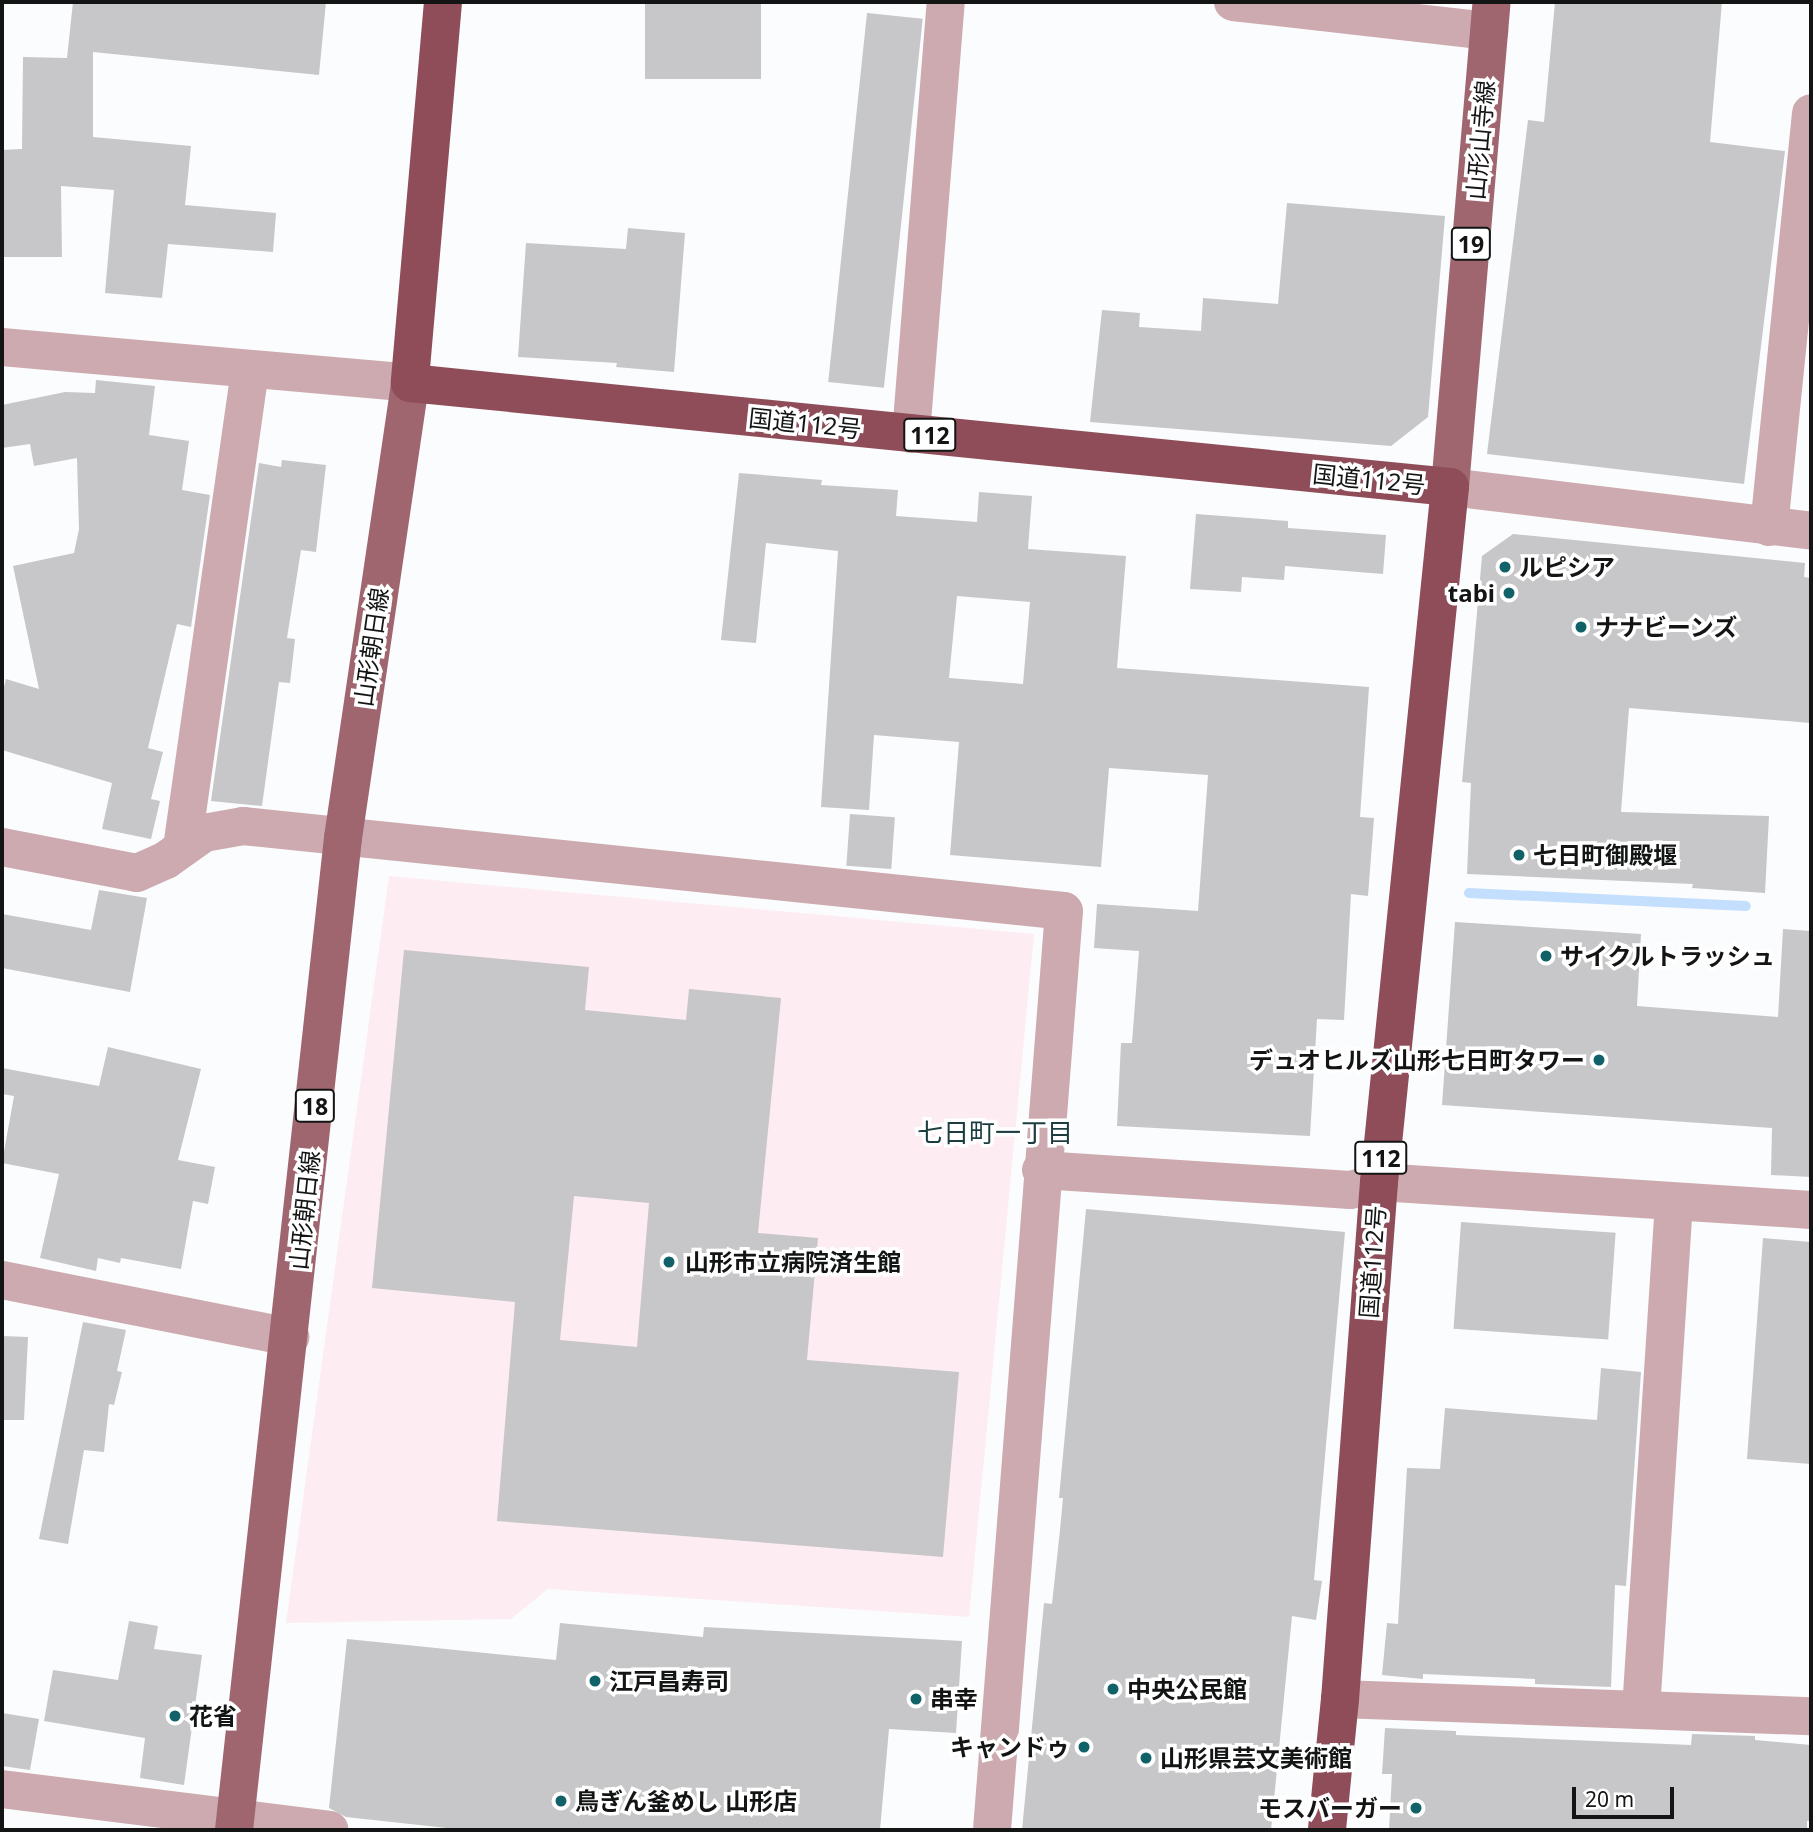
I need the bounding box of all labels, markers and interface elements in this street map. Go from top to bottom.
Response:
street label: 山形山寺線 [1460,79,1500,201]
road number: 19 [1450,224,1492,264]
street label: 国道112号 [747,403,863,443]
road number: 112 [902,416,958,454]
street label: 国道112号 [1311,459,1427,499]
place label: ルピシア [1519,553,1615,581]
marker: ルピシア [1497,559,1513,575]
place label: tabi [1448,579,1495,607]
marker: tabi [1501,585,1517,601]
street label: 山形朝日線 [348,586,394,708]
place label: ナナビーンズ [1595,613,1739,641]
marker: ナナビーンズ [1573,619,1589,635]
place label: 七日町御殿堰 [1533,841,1677,869]
marker: 七日町御殿堰 [1511,847,1527,863]
place label: サイクルトラッシュ [1560,942,1776,970]
marker: サイクルトラッシュ [1538,948,1554,964]
place label: デュオヒルズ山形七日町タワー [1249,1046,1585,1074]
marker: デュオヒルズ山形七日町タワー [1591,1052,1607,1068]
road number: 18 [294,1086,336,1126]
district label: 七日町一丁目 [917,1117,1073,1149]
road number: 112 [1353,1138,1409,1177]
street label: 山形朝日線 [283,1149,325,1271]
street label: 国道112号 [1354,1205,1390,1319]
place label: 山形市立病院済生館 [685,1248,901,1276]
marker: 山形市立病院済生館 [659,1252,679,1272]
place label: 江戸昌寿司 [609,1667,729,1695]
marker: 江戸昌寿司 [587,1673,603,1689]
place label: 中央公民館 [1127,1675,1247,1703]
marker: 中央公民館 [1105,1681,1121,1697]
place label: 串幸 [930,1685,978,1713]
marker: 串幸 [908,1691,924,1707]
place label: 花省 [189,1702,237,1730]
marker: 花省 [167,1708,183,1724]
place label: キャンドゥ [950,1733,1070,1761]
marker: キャンドゥ [1076,1739,1092,1755]
place label: 山形県芸文美術館 [1160,1744,1352,1772]
marker: 山形県芸文美術館 [1138,1750,1154,1766]
scale bar [1575,1772,1676,1816]
text: 20 m [1585,1785,1634,1813]
place label: 鳥ぎん釜めし 山形店 [575,1787,797,1815]
marker: 鳥ぎん釜めし 山形店 [553,1793,569,1809]
place label: モスバーガー [1258,1794,1402,1822]
marker: モスバーガー [1408,1800,1424,1816]

